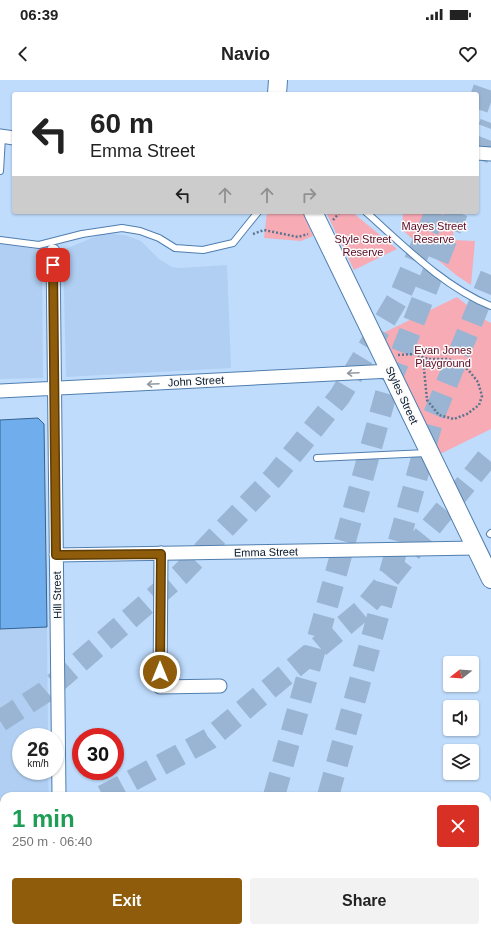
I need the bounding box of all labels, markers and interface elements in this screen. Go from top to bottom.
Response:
text: 06:39 [20,6,58,23]
icon: back [12,43,34,65]
icon: heart [457,43,479,65]
text: Navio [221,44,270,64]
icon: left [24,108,76,160]
text: 60 m [90,108,154,139]
text: Emma Street [90,141,195,161]
icon: left [172,184,194,206]
icon: ahead [214,184,236,206]
icon: ahead [256,184,278,206]
icon: right [298,184,320,206]
park label: Mayes Street Reserve [402,220,466,245]
park label: Style Street Reserve [335,233,391,258]
pin [36,248,70,282]
icon: arrive [42,254,64,276]
park label: Evan Jones Playground [414,344,472,369]
street label: Styles Street [383,364,421,426]
one-way arrow [347,370,360,377]
street label: John Street [168,374,224,388]
one-way arrow [147,380,160,387]
street label: Emma Street [234,545,298,559]
street label: Hill Street [51,571,63,619]
position arrow [139,651,181,693]
north arrow [443,656,479,692]
map controls [443,656,479,780]
button: sound [443,700,479,736]
speed limit sign: 30 [72,728,124,780]
text: 26 [27,738,49,760]
button: layers [443,744,479,780]
text: km/h [27,758,49,769]
text: 1 min [12,805,75,832]
button: close [437,805,479,847]
text: 250 m · 06:40 [12,834,92,849]
button: Exit [12,878,242,924]
button: Share [250,878,479,924]

